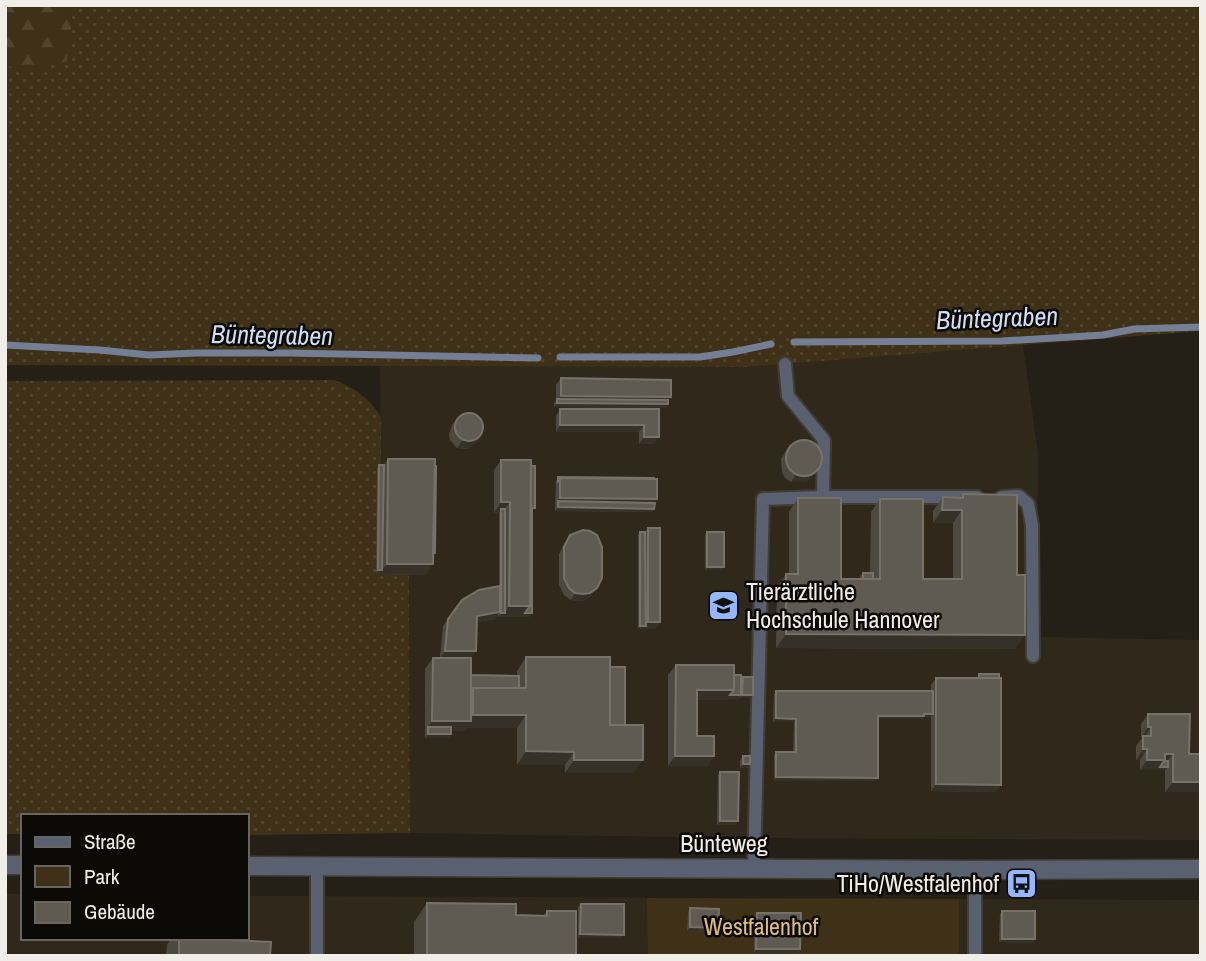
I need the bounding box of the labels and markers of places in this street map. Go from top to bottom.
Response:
place label: Tierärztliche Hochschule Hannover [746,575,940,635]
school or university icon: Tierärztliche Hochschule Hannover [706,589,740,623]
place label: TiHo/Westfalenhof [837,867,1000,899]
bus stop icon: TiHo/Westfalenhof [1005,867,1039,901]

